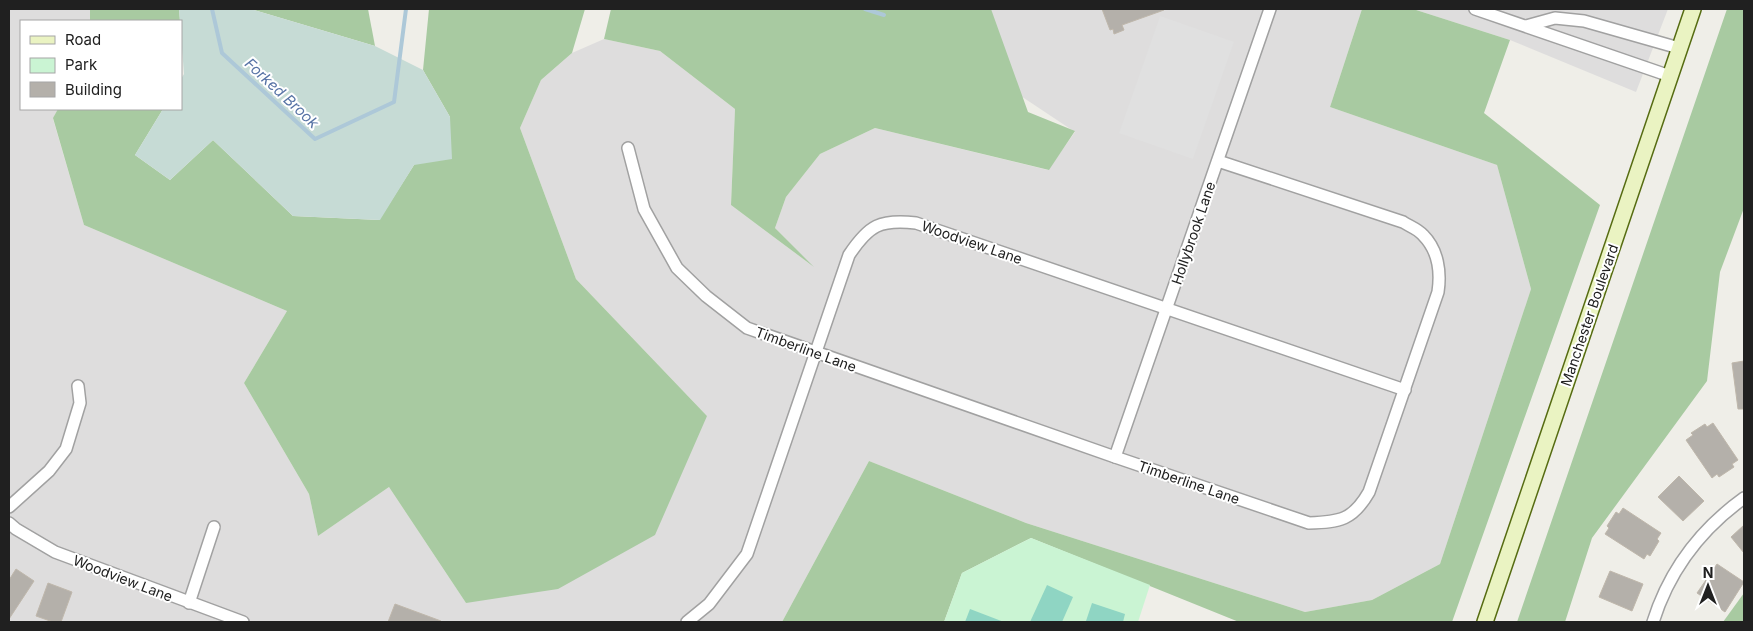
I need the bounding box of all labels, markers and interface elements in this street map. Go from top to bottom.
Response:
legend [20,20,182,110]
text: Road [65,30,101,49]
water label: Forked Brook [241,54,324,133]
text: Park [65,55,98,74]
text: Building [65,80,122,99]
street label: Hollybrook Lane [1167,179,1219,287]
street label: Woodview Lane [919,217,1025,267]
street label: Manchester Boulevard [1557,242,1621,388]
street label: Timberline Lane [753,323,859,375]
street label: Timberline Lane [1136,457,1242,507]
street label: Woodview Lane [71,551,175,605]
north arrow [1683,561,1733,611]
text: N [1703,564,1713,581]

